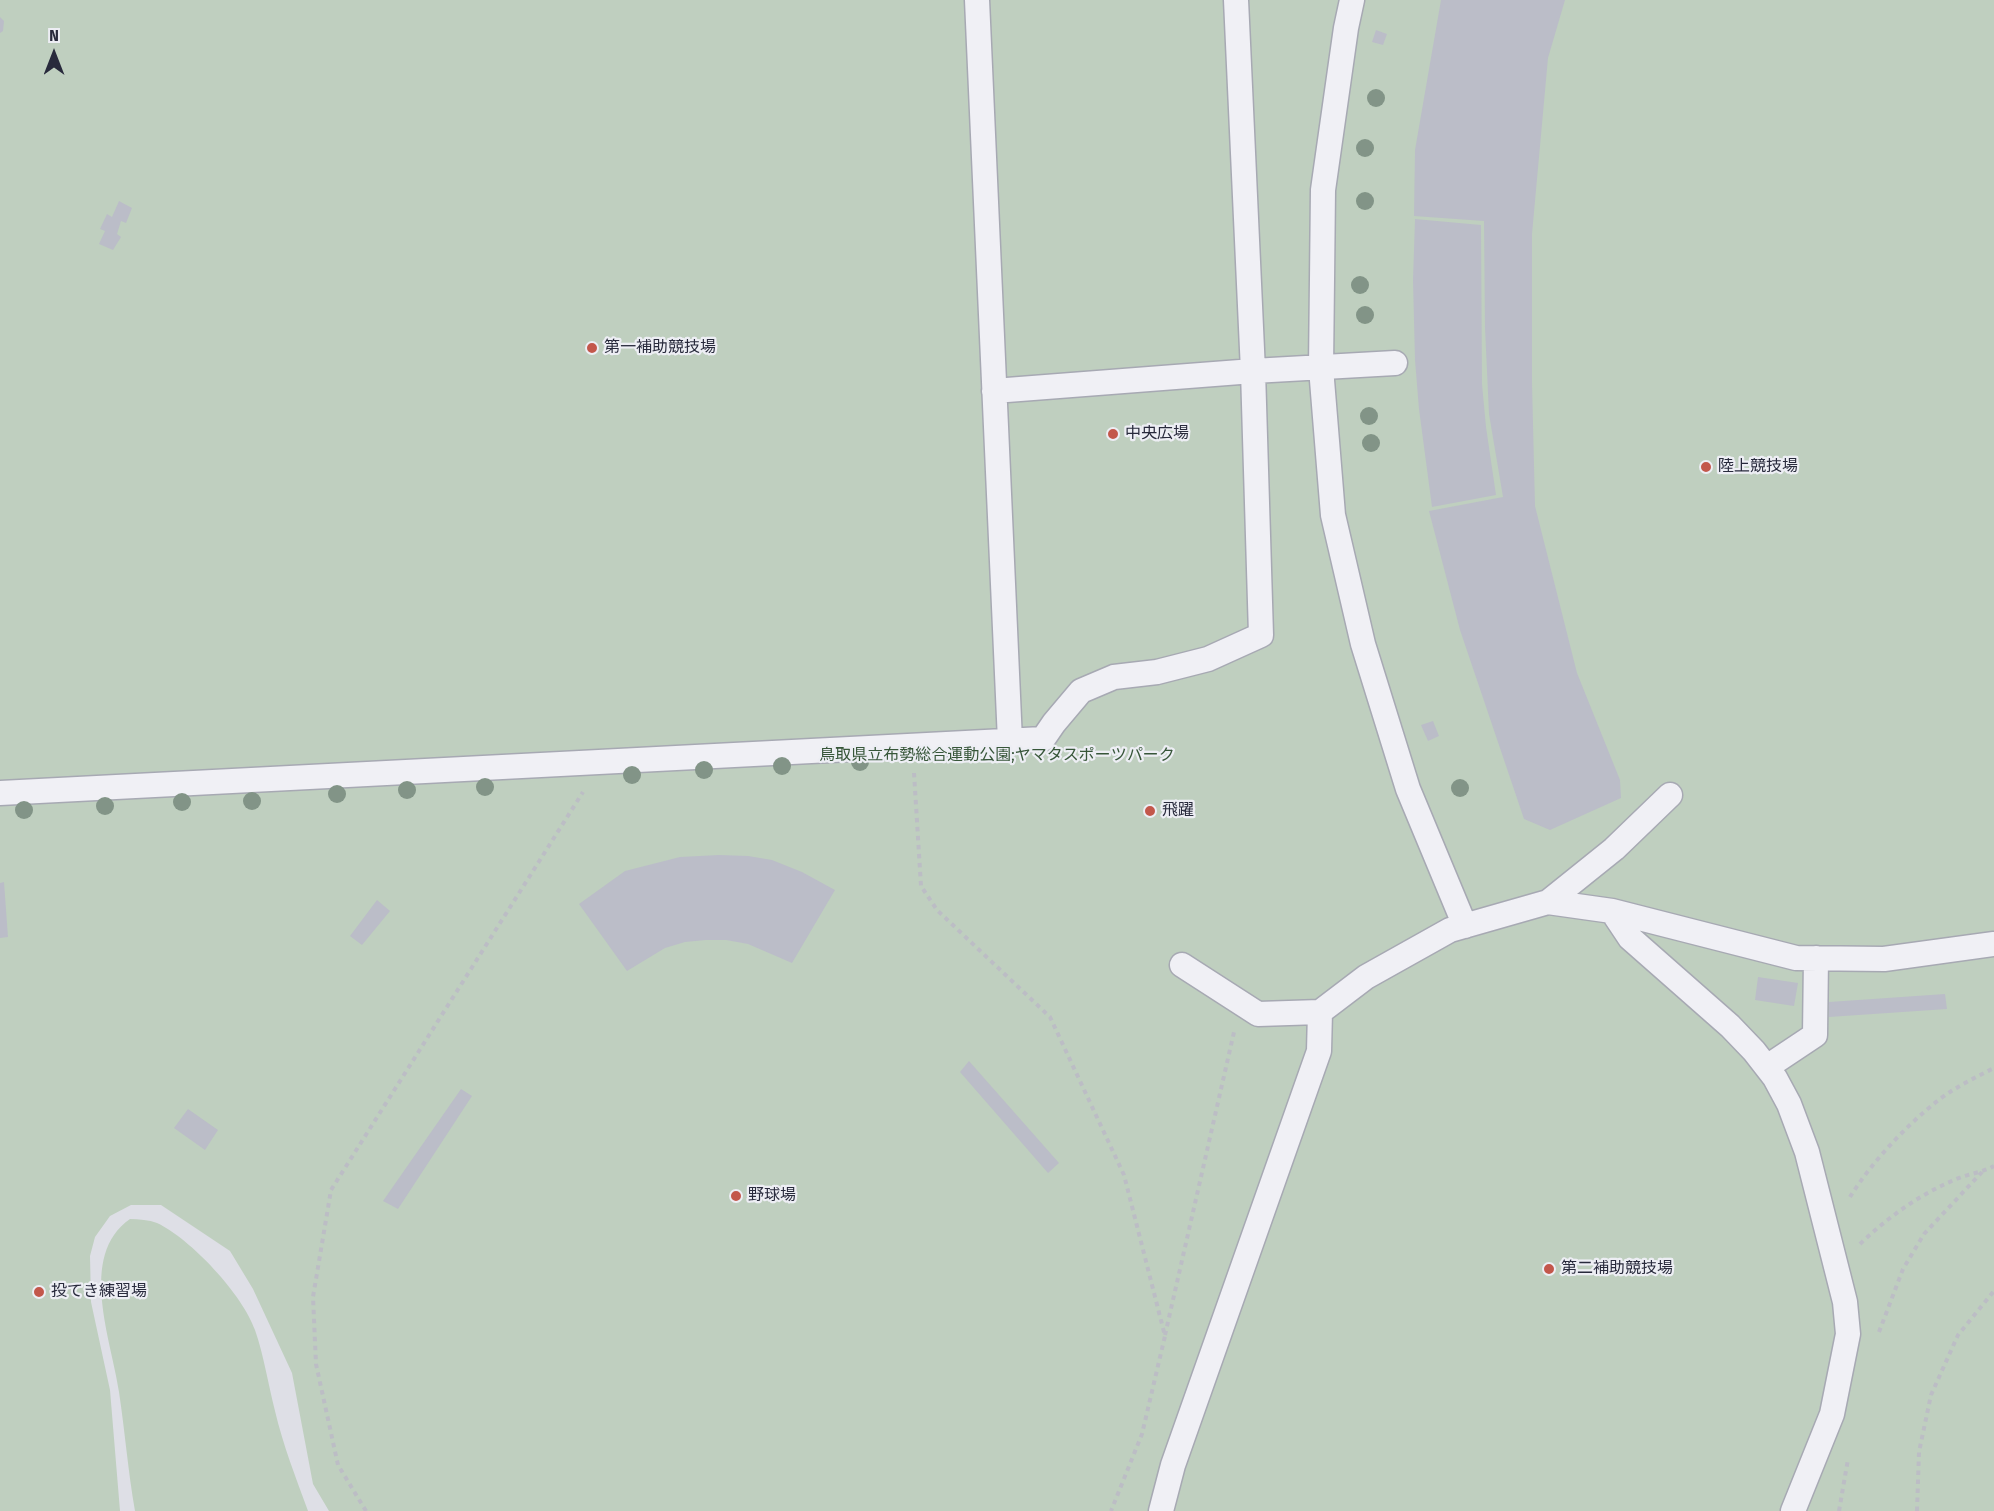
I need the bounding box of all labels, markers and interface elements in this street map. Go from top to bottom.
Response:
north arrow [24,24,84,84]
text: N [49,26,59,45]
place label: 第一補助競技場 [604,338,716,358]
marker: 第一補助競技場 [585,341,599,355]
place label: 中央広場 [1125,424,1189,444]
marker: 中央広場 [1106,427,1120,441]
place label: 陸上競技場 [1718,457,1798,477]
marker: 陸上競技場 [1699,460,1713,474]
park label: 鳥取県立布勢総合運動公園;ヤマタスポーツパーク [819,746,1175,766]
place label: 飛躍 [1162,801,1194,821]
marker: 飛躍 [1143,804,1157,818]
place label: 野球場 [748,1186,796,1206]
marker: 野球場 [729,1189,743,1203]
place label: 第二補助競技場 [1561,1259,1673,1279]
marker: 第二補助競技場 [1542,1262,1556,1276]
place label: 投てき練習場 [51,1282,147,1302]
marker: 投てき練習場 [32,1285,46,1299]

